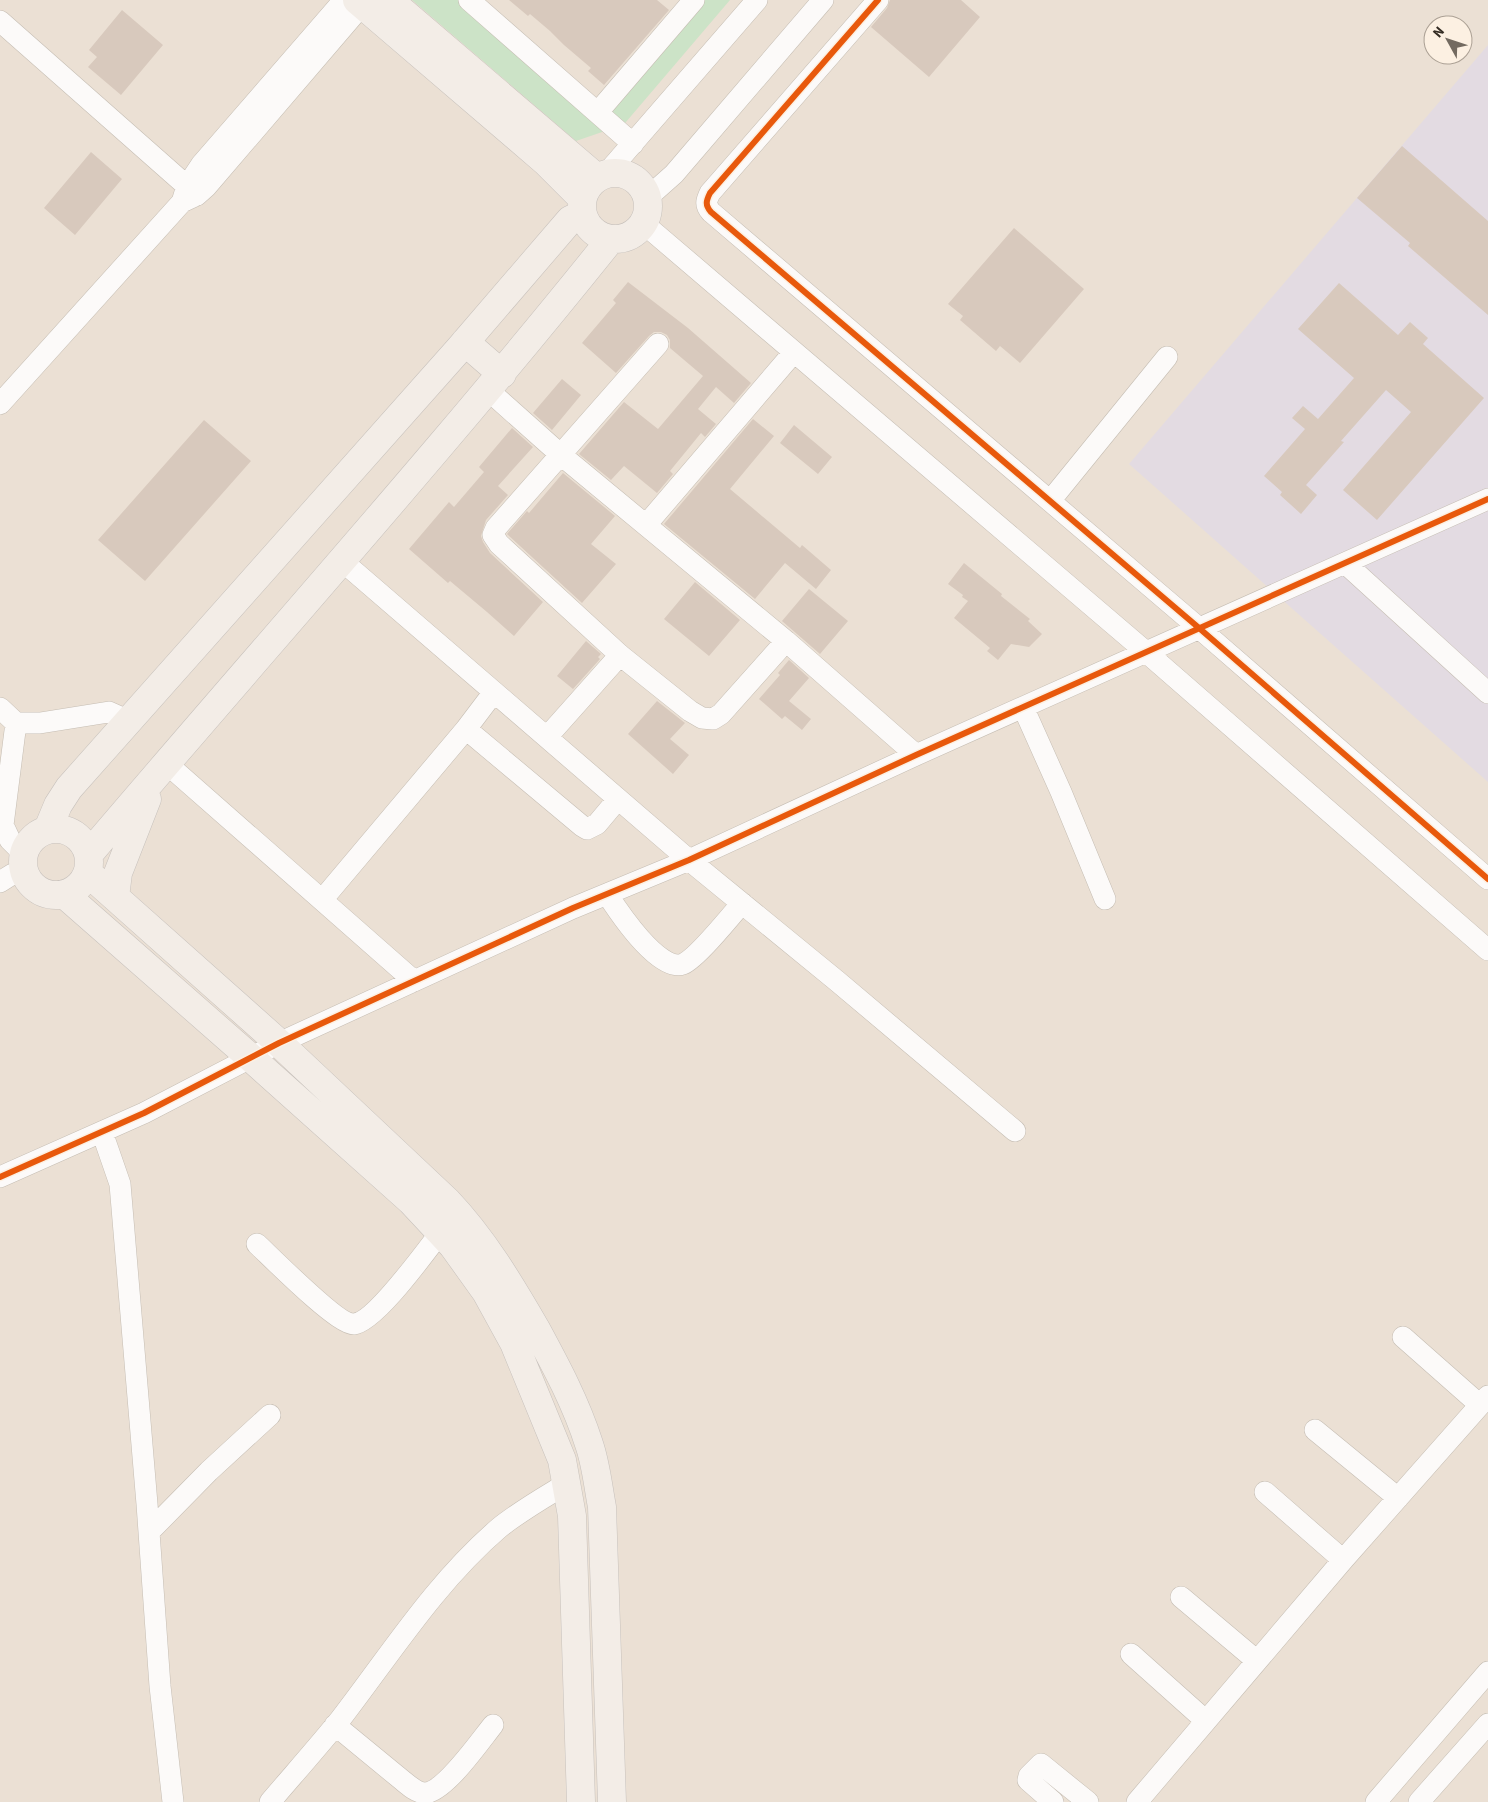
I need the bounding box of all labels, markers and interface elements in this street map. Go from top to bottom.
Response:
north arrow [1423,15,1473,65]
text: N [1428,22,1449,42]

